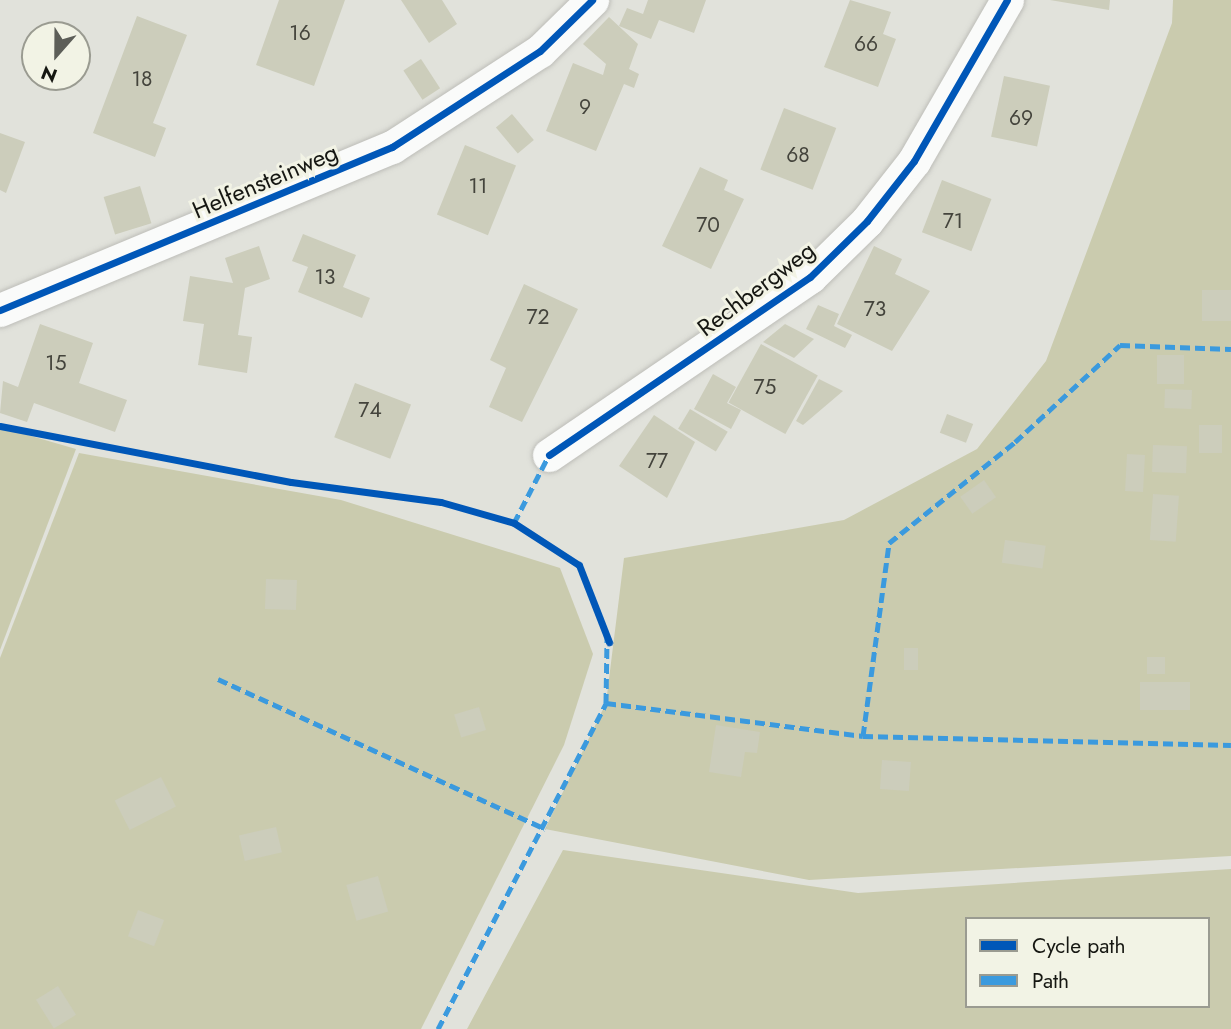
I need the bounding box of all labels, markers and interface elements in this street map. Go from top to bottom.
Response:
house number: 16 [289,20,311,46]
north arrow [21,21,91,91]
house number: 66 [854,31,878,57]
text: N [37,59,61,90]
house number: 18 [132,66,152,92]
house number: 9 [579,94,591,120]
house number: 69 [1009,105,1033,131]
street label: Helfensteinweg [188,137,342,225]
house number: 68 [786,142,810,168]
house number: 11 [469,173,487,199]
house number: 71 [943,208,963,234]
house number: 70 [696,212,720,238]
street label: Rechbergweg [692,236,820,342]
house number: 13 [315,264,335,290]
house number: 73 [864,296,886,322]
house number: 72 [527,304,549,330]
house number: 15 [45,350,67,376]
house number: 75 [754,374,776,400]
house number: 74 [358,397,382,423]
house number: 77 [646,448,668,474]
legend [965,917,1210,1008]
text: Cycle path [1032,931,1125,961]
text: Path [1032,966,1069,996]

